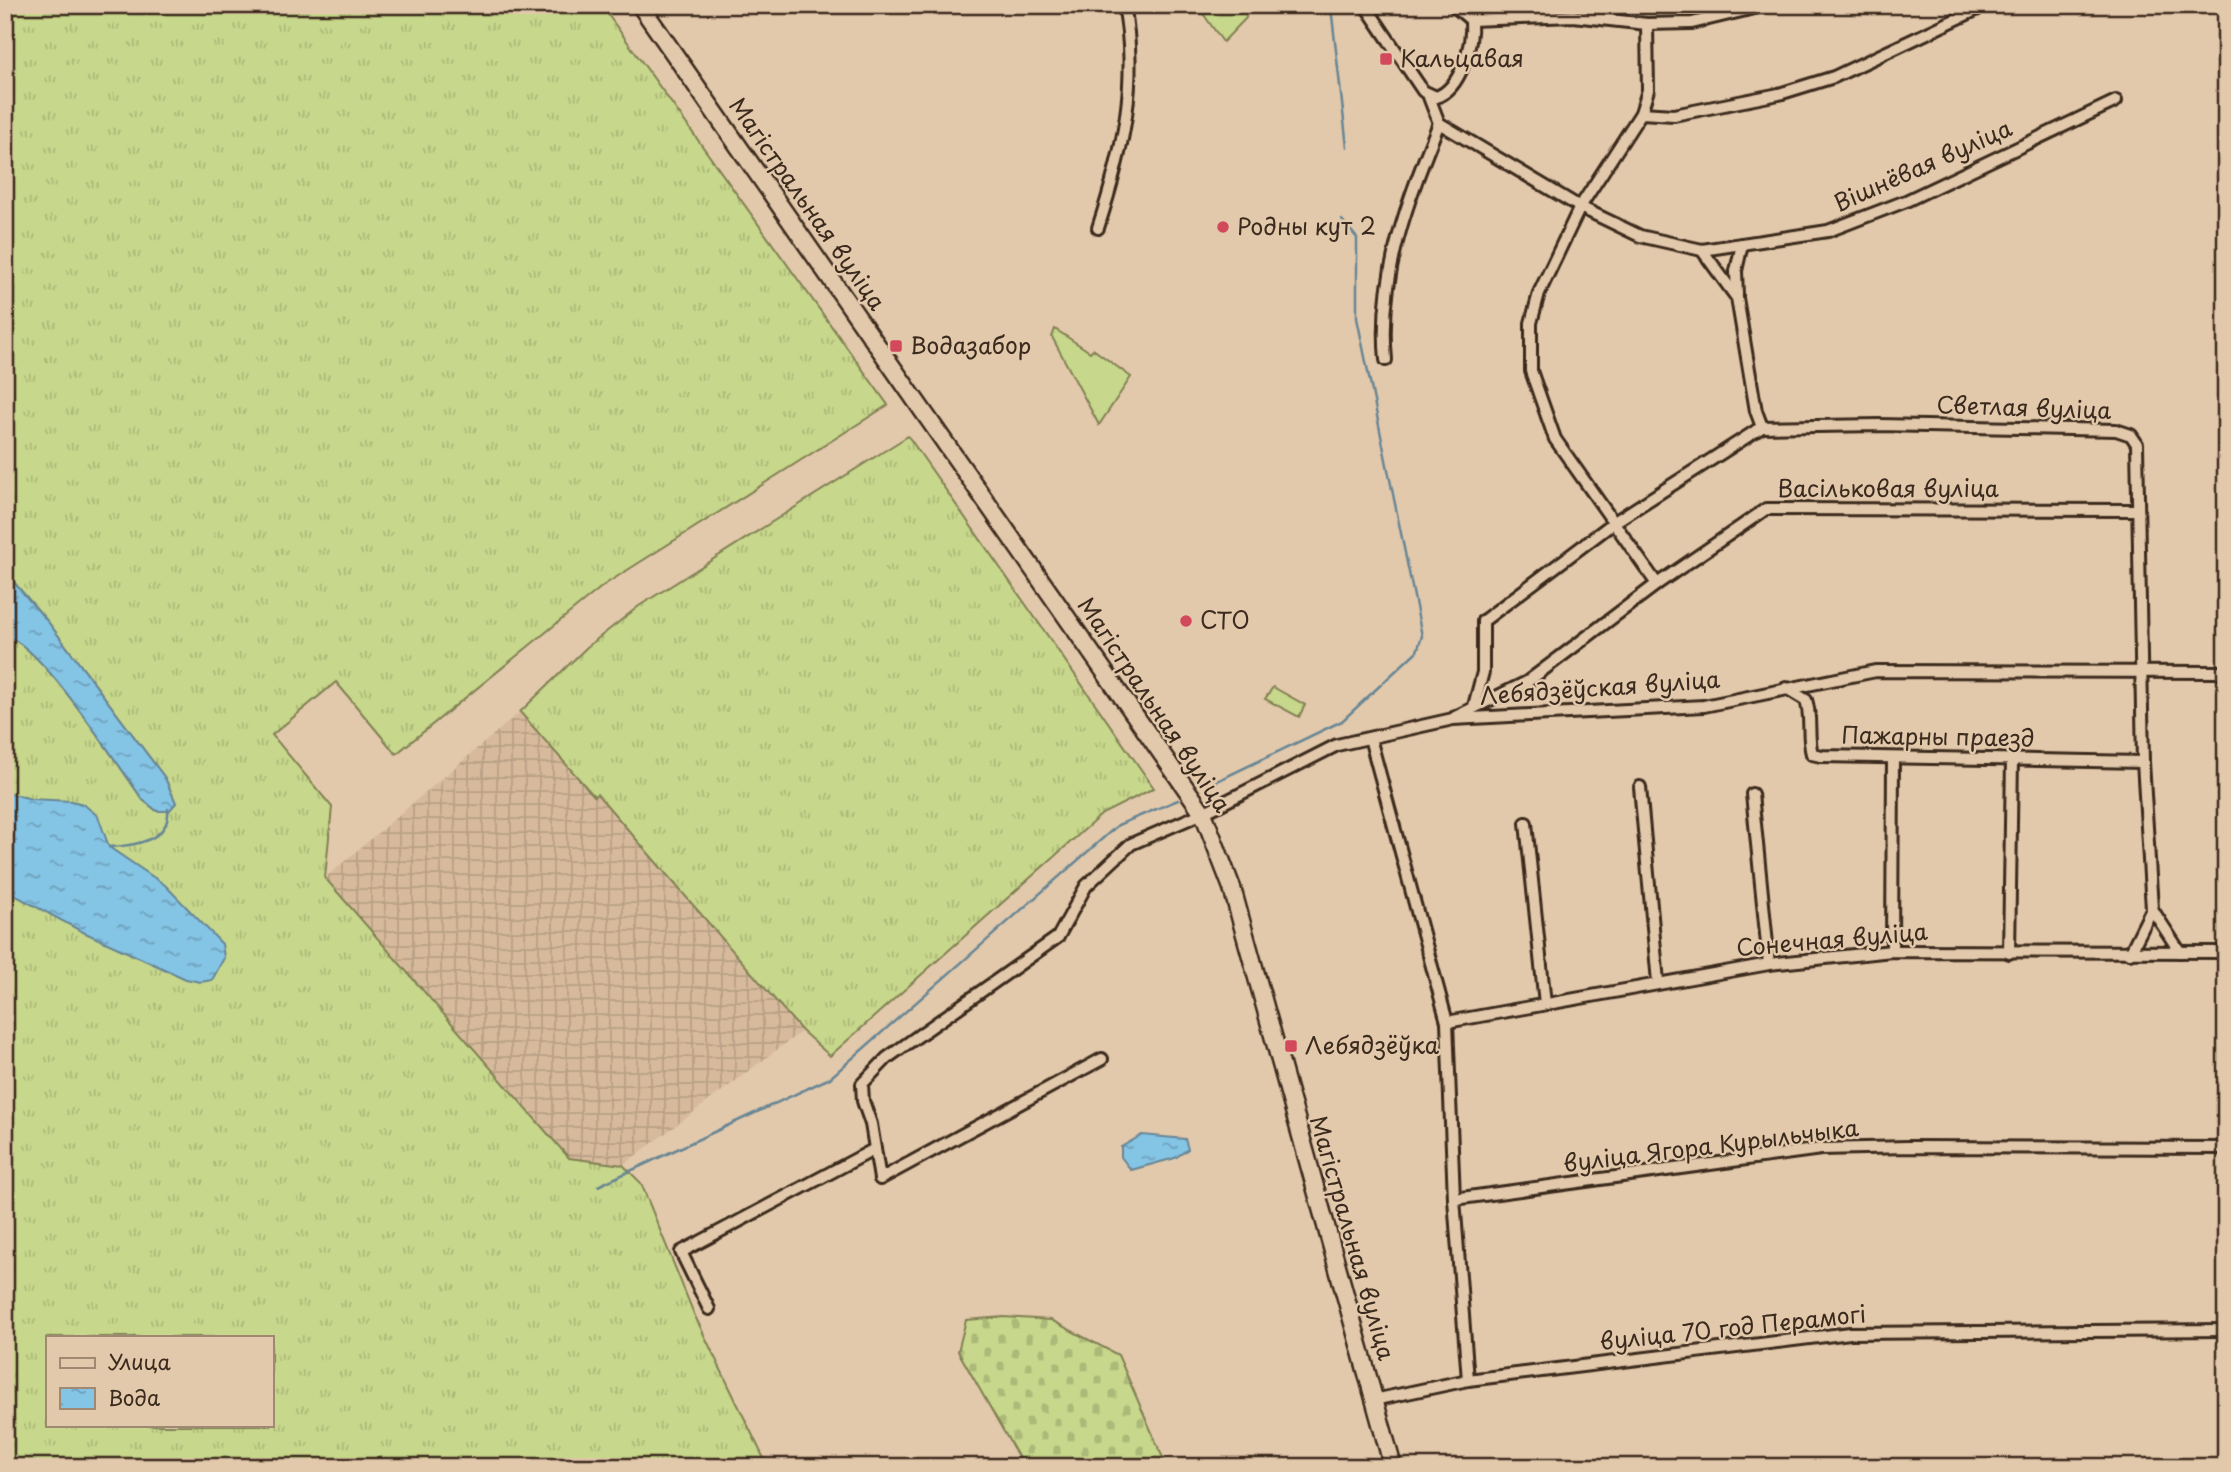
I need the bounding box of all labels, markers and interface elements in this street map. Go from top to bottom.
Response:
place label: Кальцавая [1400,40,1524,75]
marker: Кальцавая [1378,51,1394,67]
street label: Магістральная вуліца [721,89,895,317]
street label: Вішнёвая вуліца [1828,110,2017,220]
place label: Родны кут 2 [1237,208,1376,243]
marker: Родны кут 2 [1215,219,1231,235]
place label: Водазабор [910,327,1031,362]
marker: Водазабор [888,338,904,354]
street label: Светлая вуліца [1936,386,2112,427]
street label: Васільковая вуліца [1777,470,1999,505]
street label: Магістральная вуліца [1070,589,1240,819]
place label: СТО [1200,602,1250,637]
marker: СТО [1178,613,1194,629]
street label: Лебядзёўская вуліца [1479,661,1721,712]
street label: Пажарны праезд [1841,716,2035,755]
street label: Сонечная вуліца [1735,913,1929,964]
place label: Лебядзёўка [1305,1027,1440,1062]
marker: Лебядзёўка [1283,1038,1299,1054]
street label: вуліца Ягора Курыльчыка [1561,1109,1861,1180]
street label: Магістральная вуліца [1302,1111,1405,1364]
street label: вуліца 70 год Перамогі [1598,1295,1868,1358]
legend [46,1336,273,1426]
text: Улица [108,1345,171,1377]
text: Вода [108,1381,160,1413]

